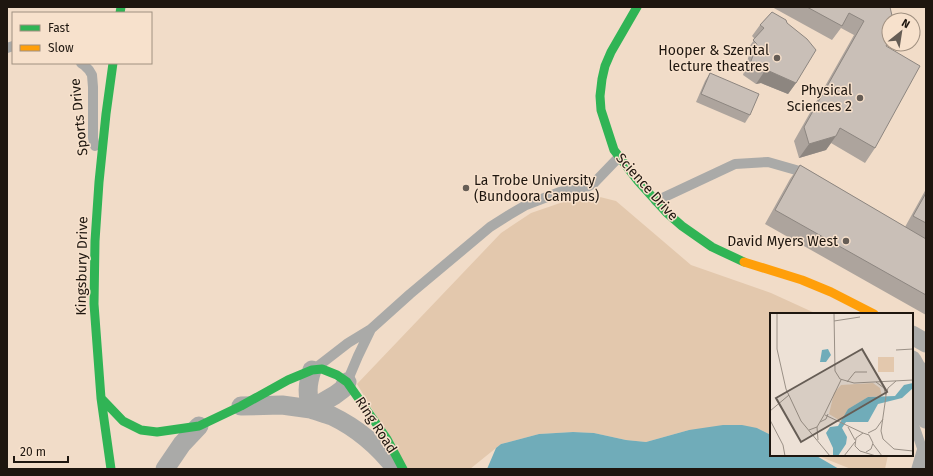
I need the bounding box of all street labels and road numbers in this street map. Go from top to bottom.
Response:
street label: Sports Drive [66,77,92,157]
street label: Science Drive [612,150,682,224]
street label: Kingsbury Drive [73,216,91,316]
street label: Ring Road [351,394,401,456]

